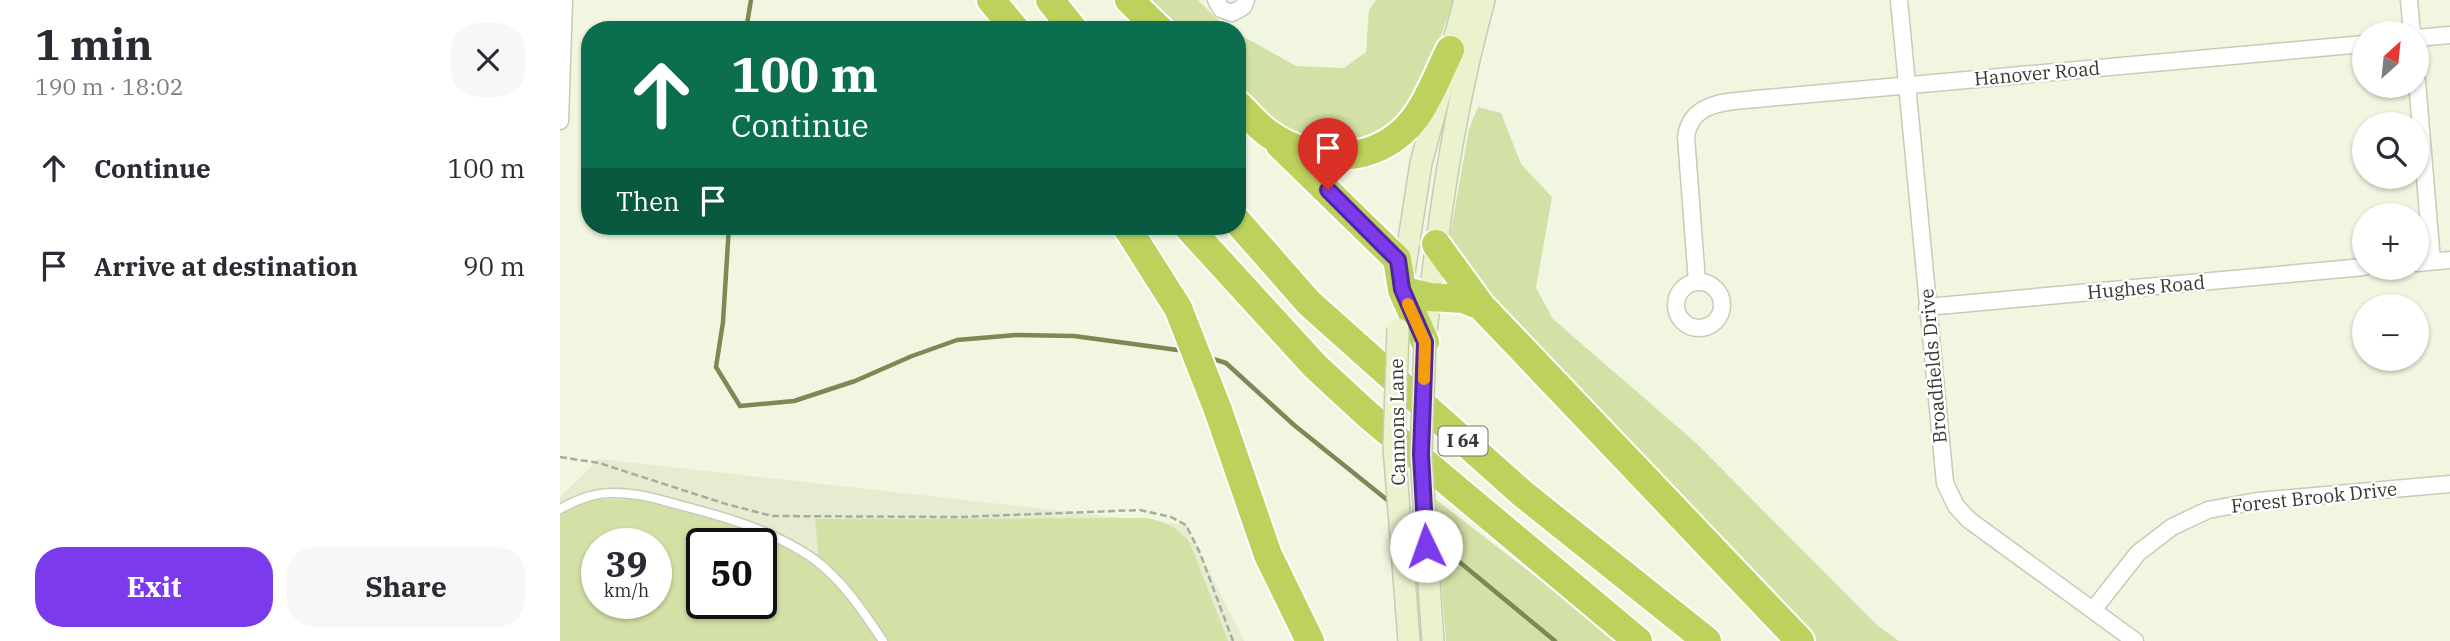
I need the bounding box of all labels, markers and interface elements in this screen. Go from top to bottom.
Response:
text: 1 min [35,17,153,72]
north arrow [2352,21,2429,98]
map controls [2352,21,2429,371]
button: close [451,23,525,97]
text: 100 m [731,42,878,105]
icon: ahead [616,49,707,140]
street label: Hanover Road [1973,56,2101,90]
text: 190 m · 18:02 [35,71,184,101]
text: Continue [731,104,869,146]
button: search [2352,112,2429,189]
pin [1298,118,1358,190]
icon: arrive [1309,129,1347,167]
icon: ahead [35,149,73,187]
text: Continue [94,151,211,185]
text: 100 m [447,151,525,185]
icon: arrive [694,182,732,220]
text: Then [616,184,680,218]
button: + [2352,203,2429,280]
icon: arrive [35,247,73,285]
text: Arrive at destination [94,249,358,283]
text: 90 m [463,249,525,283]
street label: Hughes Road [2086,270,2206,304]
street label: Broadfields Drive [1914,288,1952,444]
button: − [2352,294,2429,371]
street label: Cannons Lane [1384,358,1410,486]
road number: I 64 [1438,426,1488,456]
street label: Forest Brook Drive [2230,476,2398,518]
position arrow [1389,509,1463,583]
speed limit sign: 50 [686,528,777,619]
text: 39 [605,541,648,587]
button: Exit [35,547,273,627]
button: Share [287,547,525,627]
text: km/h [604,579,649,602]

